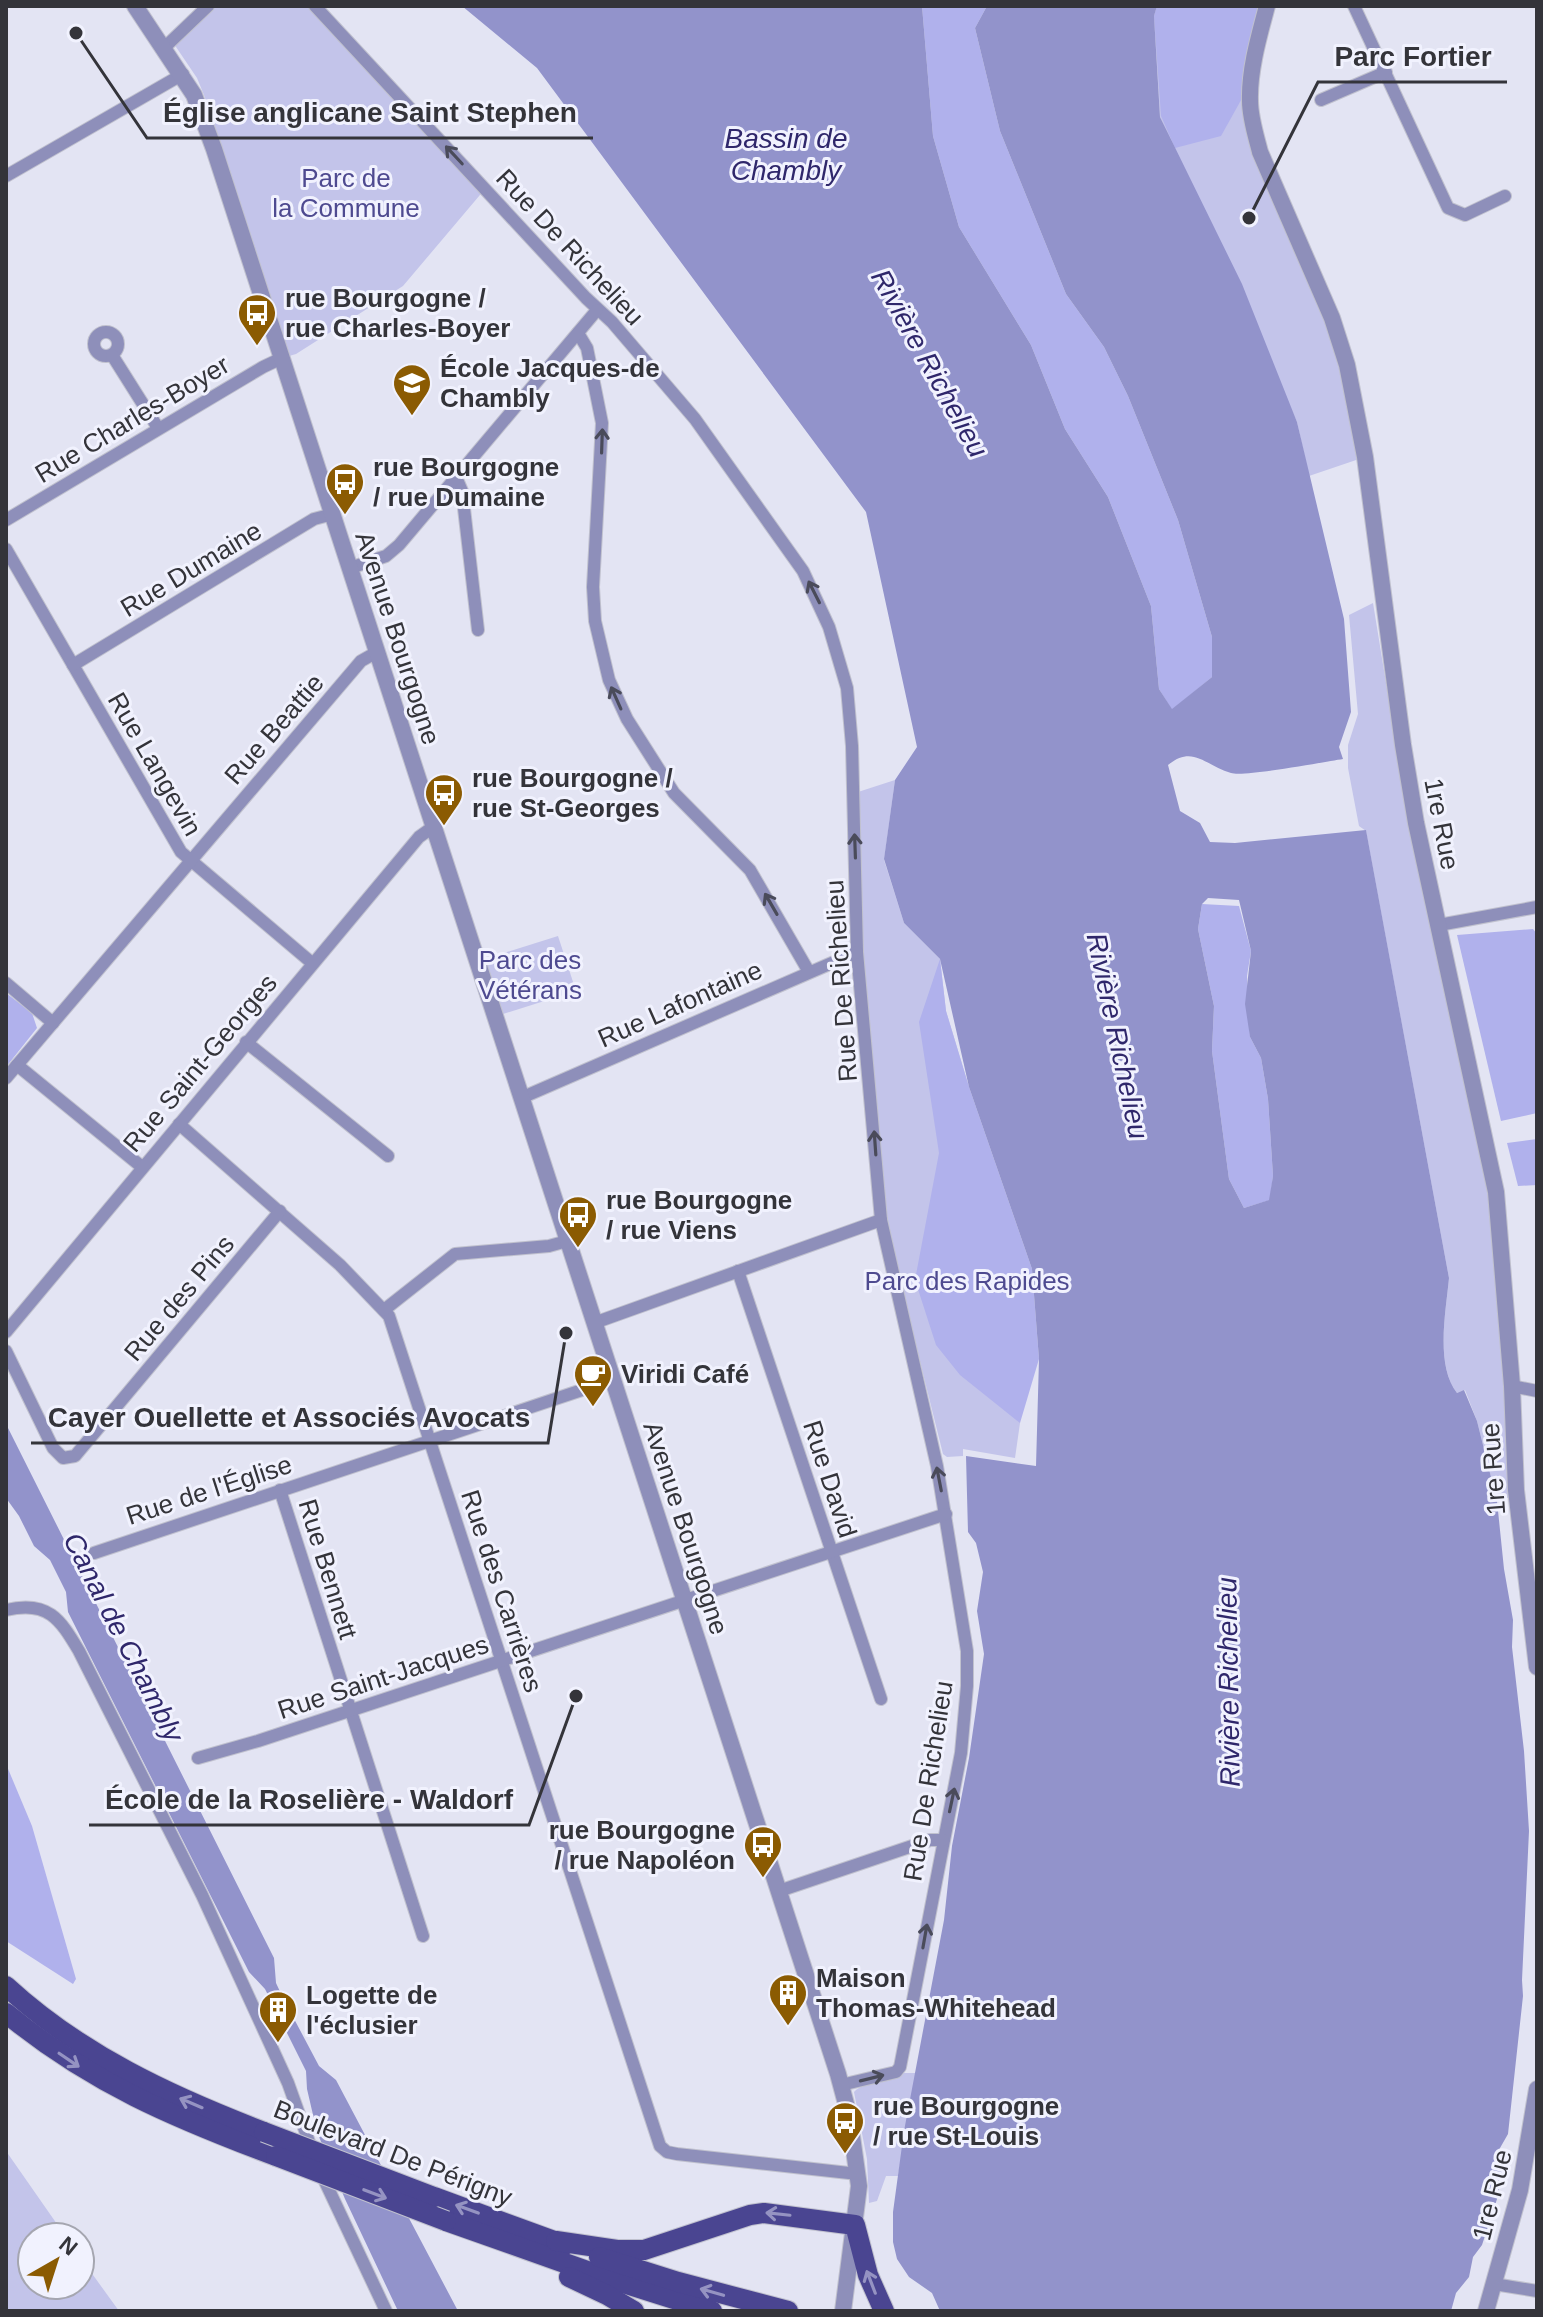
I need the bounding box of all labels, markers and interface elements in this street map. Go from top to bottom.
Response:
callout: Parc Fortier [1318,30,1507,82]
text: Parc Fortier [1334,41,1492,72]
callout: Église anglicane Saint Stephen [147,86,593,138]
text: Église anglicane Saint Stephen [163,97,577,128]
water label: Bassin de Chambly [725,123,847,186]
one-way arrow [444,145,463,165]
park label: Parc de la Commune [272,163,420,223]
street label: Rue De Richelieu [490,163,650,331]
water label: Rivière Richelieu [865,264,994,463]
place label: rue Bourgogne / rue Charles-Boyer [285,283,510,343]
bus stop icon: rue Bourgogne / rue Charles-Boyer [236,292,278,347]
street label: Rue Charles-Boyer [30,349,235,489]
place label: École Jacques-de Chambly [440,353,660,413]
school or university icon: École Jacques-de Chambly [391,362,433,417]
one-way arrow [595,428,610,455]
place label: rue Bourgogne / rue Dumaine [373,452,559,512]
bus stop icon: rue Bourgogne / rue Dumaine [324,461,366,516]
street label: Rue Dumaine [115,515,267,623]
street label: Avenue Bourgogne [349,528,447,748]
one-way arrow [806,581,821,605]
street label: Rue Beattie [218,668,330,790]
one-way arrow [608,686,623,710]
street label: Rue Langevin [102,687,208,841]
place label: rue Bourgogne / rue St-Georges [472,763,673,823]
bus stop icon: rue Bourgogne / rue St-Georges [423,772,465,827]
street label: 1re Rue [1418,776,1466,872]
one-way arrow [847,833,862,860]
street label: Rue De Richelieu [819,879,863,1083]
one-way arrow [762,893,778,916]
water label: Rivière Richelieu [1081,930,1155,1142]
park label: Parc des Vétérans [478,945,582,1005]
street label: Rue Lafontaine [593,954,767,1054]
street label: Rue Saint-Georges [117,968,283,1158]
one-way arrow [867,1130,882,1157]
place label: rue Bourgogne / rue Viens [606,1185,792,1245]
bus stop icon: rue Bourgogne / rue Viens [557,1194,599,1249]
street label: Rue des Pins [118,1229,240,1367]
park label: Parc des Rapides [864,1266,1070,1296]
cafe icon: Viridi Café [572,1353,614,1408]
place label: Viridi Café [621,1359,749,1389]
callout: Cayer Ouellette et Associés Avocats [31,1391,548,1443]
text: Cayer Ouellette et Associés Avocats [48,1402,530,1433]
street label: Rue David [797,1417,863,1541]
street label: Avenue Bourgogne [637,1418,735,1638]
street label: 1re Rue [1475,1422,1511,1516]
street label: Rue de l'Église [122,1449,296,1531]
one-way arrow [931,1467,946,1492]
street label: Rue des Carrières [455,1486,549,1696]
street label: Rue Bennett [293,1495,364,1643]
water label: Canal de Chambly [57,1528,191,1749]
water label: Rivière Richelieu [1211,1576,1246,1787]
street label: Rue Saint-Jacques [274,1629,492,1725]
street label: Rue De Richelieu [897,1679,959,1883]
callout: École de la Roselière - Waldorf [89,1773,529,1825]
text: École de la Roselière - Waldorf [105,1784,514,1815]
one-way arrow [945,1788,960,1813]
place label: rue Bourgogne / rue Napoléon [549,1815,735,1875]
bus stop icon: rue Bourgogne / rue Napoléon [742,1824,784,1879]
one-way arrow [919,1924,934,1949]
place label: Maison Thomas-Whitehead [816,1963,1056,2023]
building icon: Maison Thomas-Whitehead [767,1972,809,2027]
place label: Logette de l'éclusier [306,1980,437,2040]
building icon: Logette de l'éclusier [257,1989,299,2044]
one-way arrow [57,2051,79,2068]
one-way arrow [858,2069,884,2084]
place label: rue Bourgogne / rue St-Louis [873,2091,1059,2151]
street label: Boulevard De Périgny [270,2094,516,2212]
one-way arrow [179,2095,204,2110]
bus stop icon: rue Bourgogne / rue St-Louis [824,2100,866,2155]
street label: 1re Rue [1466,2146,1518,2244]
one-way arrow [362,2188,387,2202]
one-way arrow [456,2201,480,2215]
one-way arrow [765,2207,792,2222]
north arrow [16,2221,96,2301]
text: N [54,2231,82,2261]
one-way arrow [863,2270,877,2295]
one-way arrow [700,2284,726,2299]

